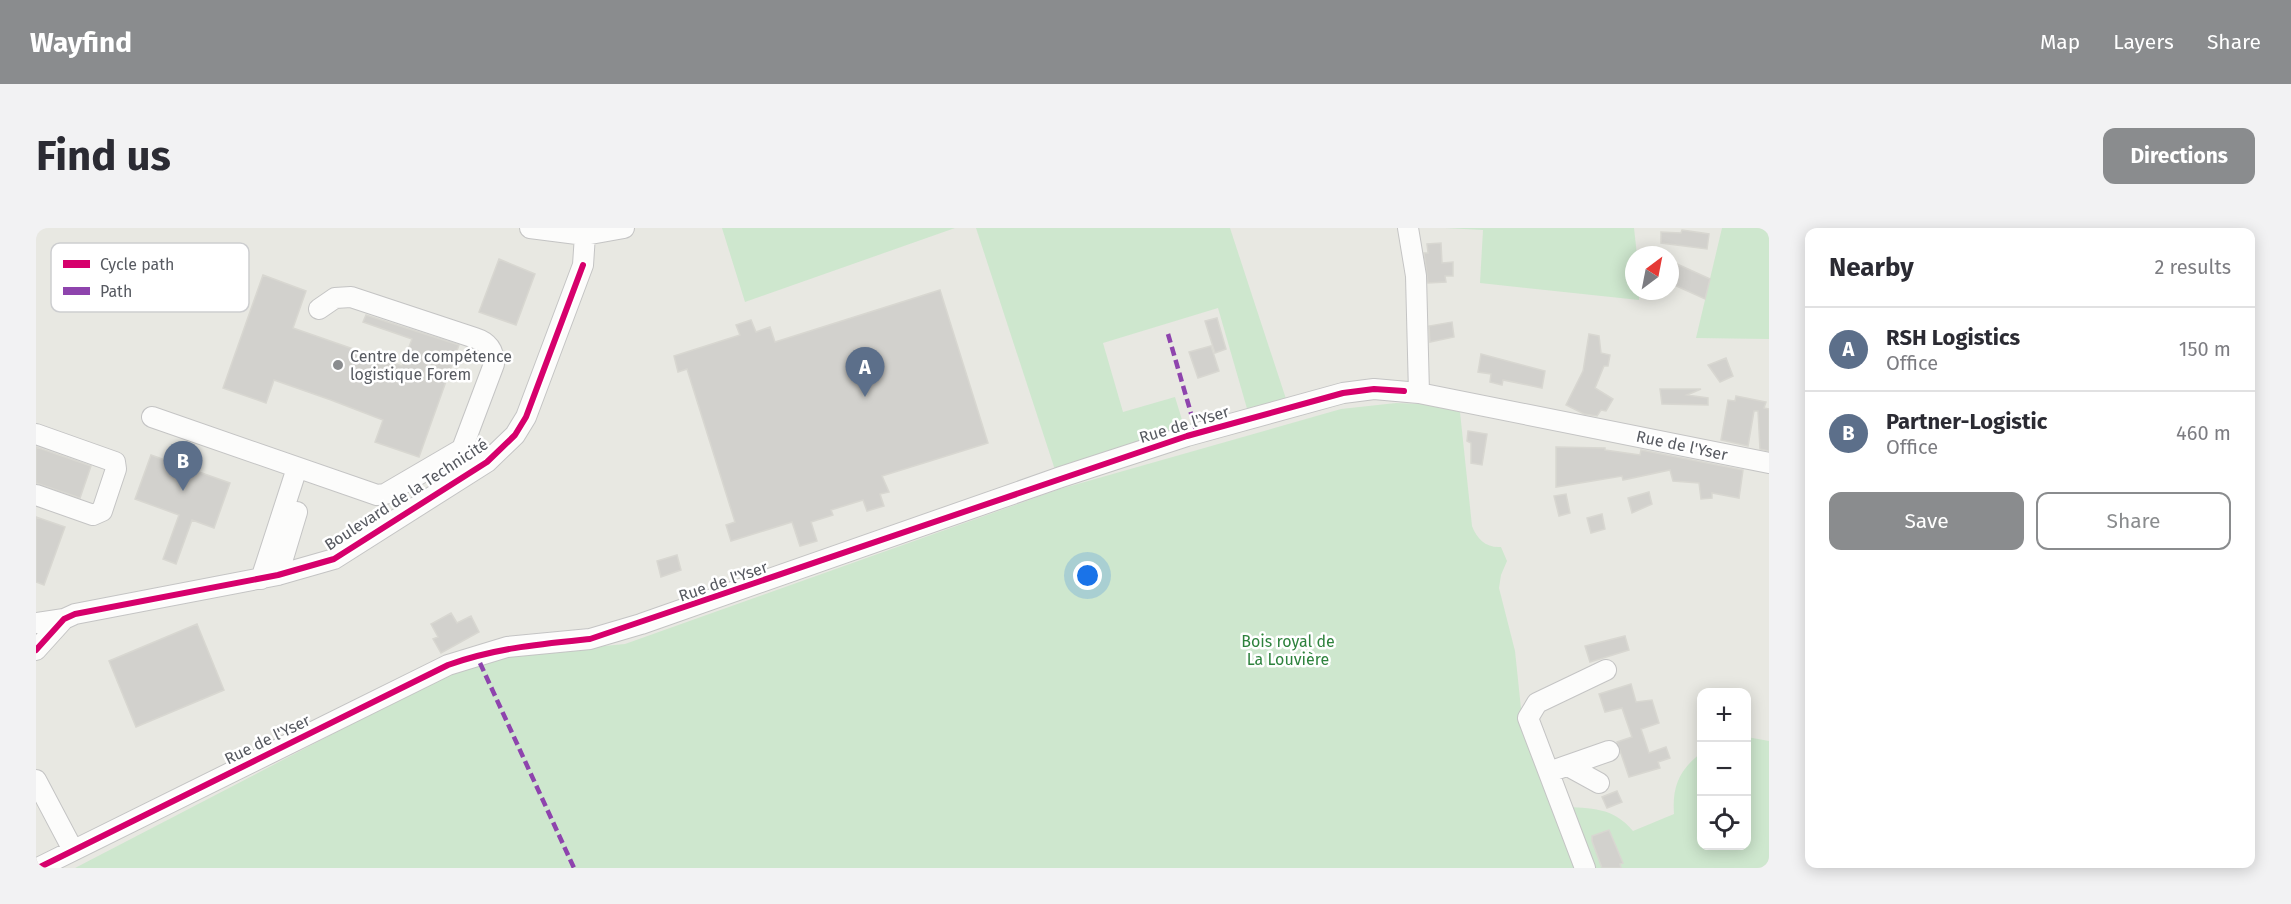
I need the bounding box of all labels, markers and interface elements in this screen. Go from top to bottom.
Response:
text: Wayfind [30,26,132,59]
text: Map [2040,29,2080,55]
text: Layers [2113,29,2174,55]
text: Share [2207,29,2261,55]
button: Directions [2103,128,2255,184]
text: Find us [36,131,171,181]
legend [51,243,249,312]
north arrow [1625,246,1679,300]
text: Nearby [1829,252,1914,283]
text: Cycle path [100,255,174,274]
text: 2 results [2154,255,2231,279]
text: Path [100,282,132,301]
text: RSH Logistics [1886,324,2020,351]
text: A [1843,337,1854,361]
text: 150 m [2179,337,2231,361]
place label: Centre de compétence logistique Forem [350,347,512,384]
pin: A [846,348,884,397]
text: Office [1886,351,1938,375]
marker: Centre de compétence logistique Forem [331,358,345,372]
street label: Rue de l'Yser [1137,402,1232,447]
text: Partner-Logistic [1886,408,2047,435]
text: B [1842,421,1855,445]
text: 460 m [2176,421,2231,445]
street label: Rue de l'Yser [1634,427,1730,465]
street label: Boulevard de la Technicité [321,434,492,554]
text: Office [1886,435,1938,459]
pin: B [164,442,202,491]
button: Save [1829,492,2024,550]
button: Share [2036,492,2231,550]
street label: Rue de l'Yser [676,557,771,606]
your location [1073,561,1102,590]
park label: Bois royal de La Louvière [1241,632,1335,669]
map controls [1697,688,1751,850]
button: + [1697,688,1751,742]
street label: Rue de l'Yser [221,710,314,768]
button: − [1697,742,1751,796]
button: locate [1697,796,1751,850]

